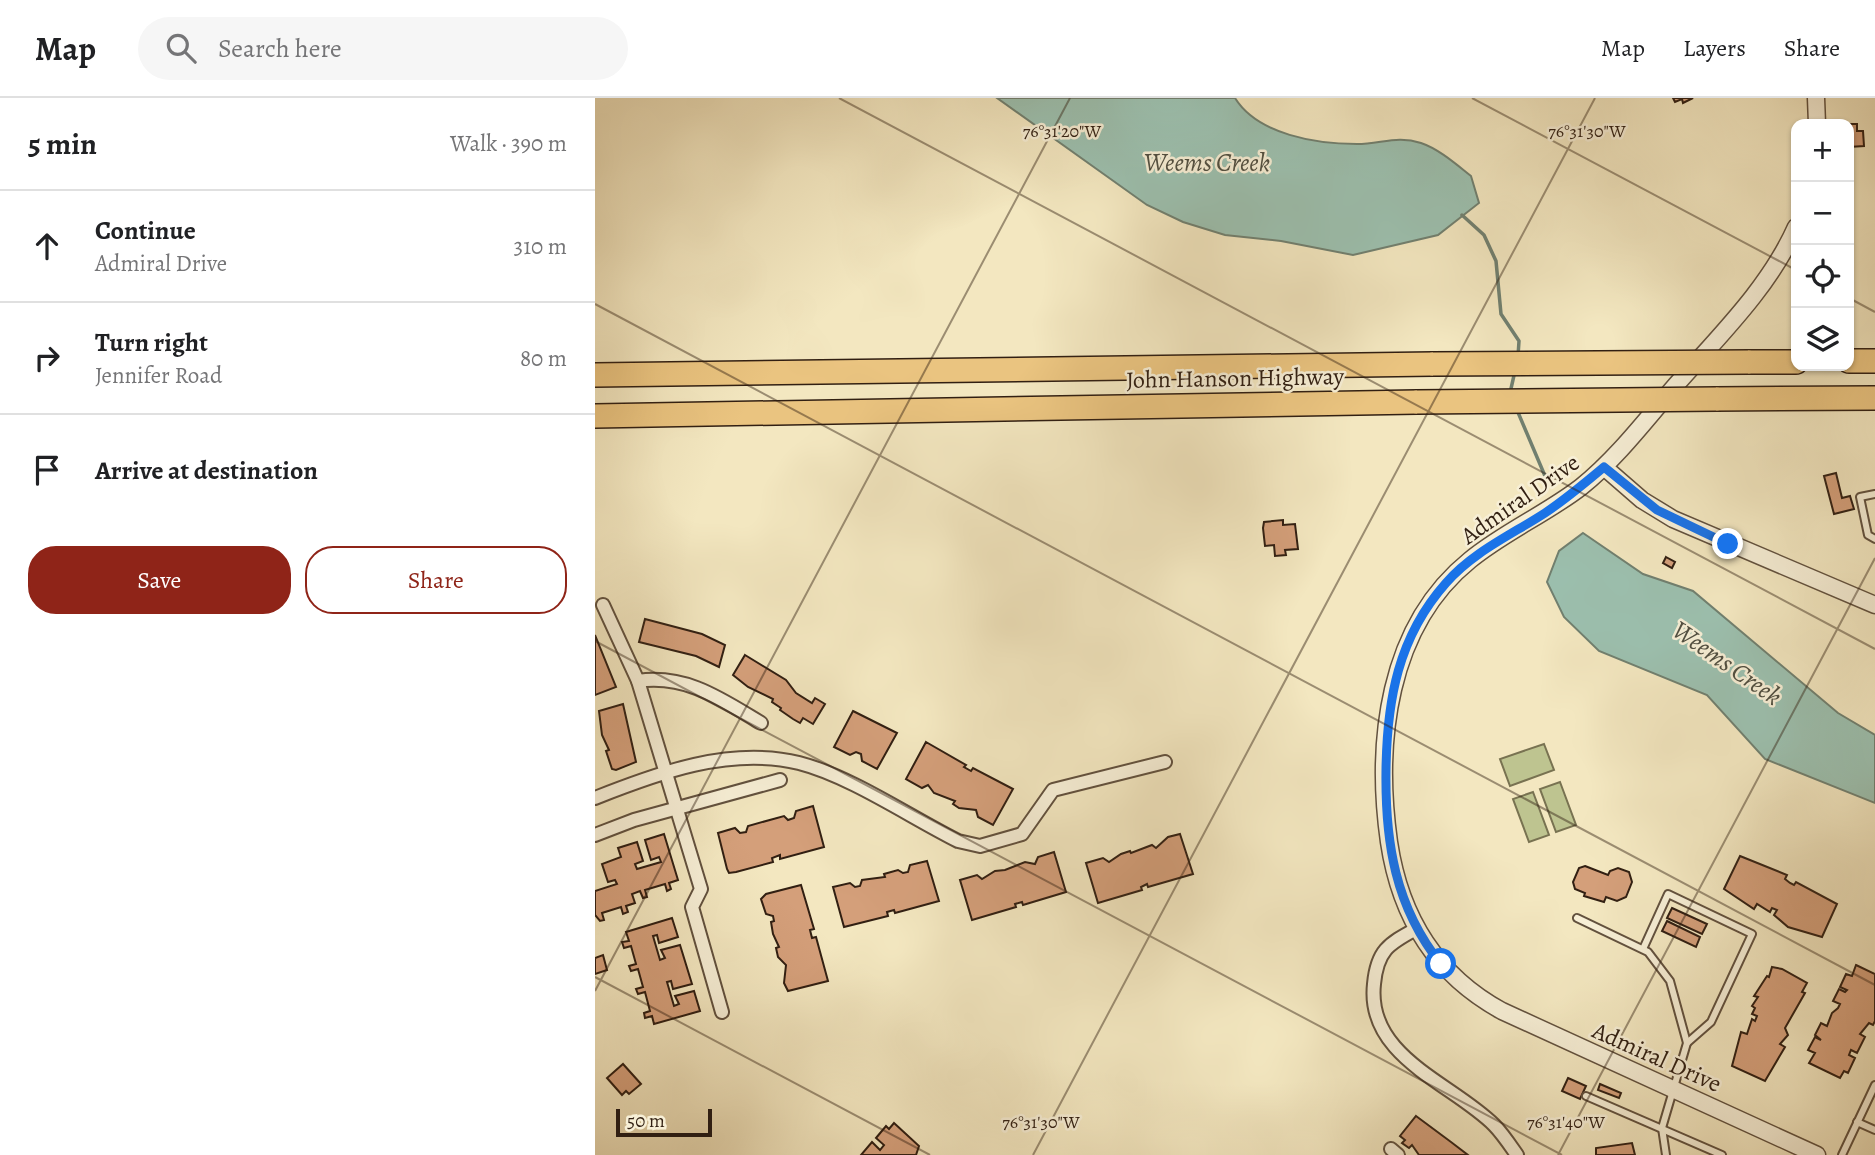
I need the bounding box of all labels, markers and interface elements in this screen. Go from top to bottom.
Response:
search box [138,17,628,80]
text: Map [35,26,96,71]
icon: search [162,29,200,67]
text: Search here [218,31,342,66]
text: Map [1601,32,1645,64]
text: Layers [1683,32,1746,64]
text: Share [1784,32,1840,64]
text: 76°31'20"W [1023,119,1101,143]
text: 76°31'30"W [1548,119,1626,143]
map controls [1791,119,1854,371]
button: + [1791,119,1854,182]
text: 5 min [28,124,97,164]
text: Walk · 390 m [450,128,567,159]
water label: Weems Creek [1144,145,1270,180]
button: − [1791,182,1854,245]
text: Continue [95,213,196,248]
icon: ahead [28,227,66,265]
text: 310 m [514,231,567,262]
button: locate [1791,245,1854,308]
text: Admiral Drive [95,248,227,279]
button: layers [1791,308,1854,371]
text: Turn right [95,325,208,360]
icon: right [28,339,66,377]
text: 80 m [520,343,567,374]
text: Jennifer Road [95,360,222,391]
street label: John Hanson Highway [1126,360,1345,396]
street label: Admiral Drive [1454,446,1586,552]
icon: arrive [28,451,66,489]
text: Arrive at destination [95,453,318,488]
route end [1712,528,1743,559]
button: Save [28,546,291,614]
button: Share [305,546,567,614]
water label: Weems Creek [1665,612,1789,714]
route start [1425,948,1456,979]
street label: Admiral Drive [1587,1014,1726,1100]
scale bar [616,1106,712,1138]
text: 50 m [627,1108,665,1134]
text: 76°31'30"W [1002,1110,1080,1134]
text: 76°31'40"W [1527,1110,1605,1134]

